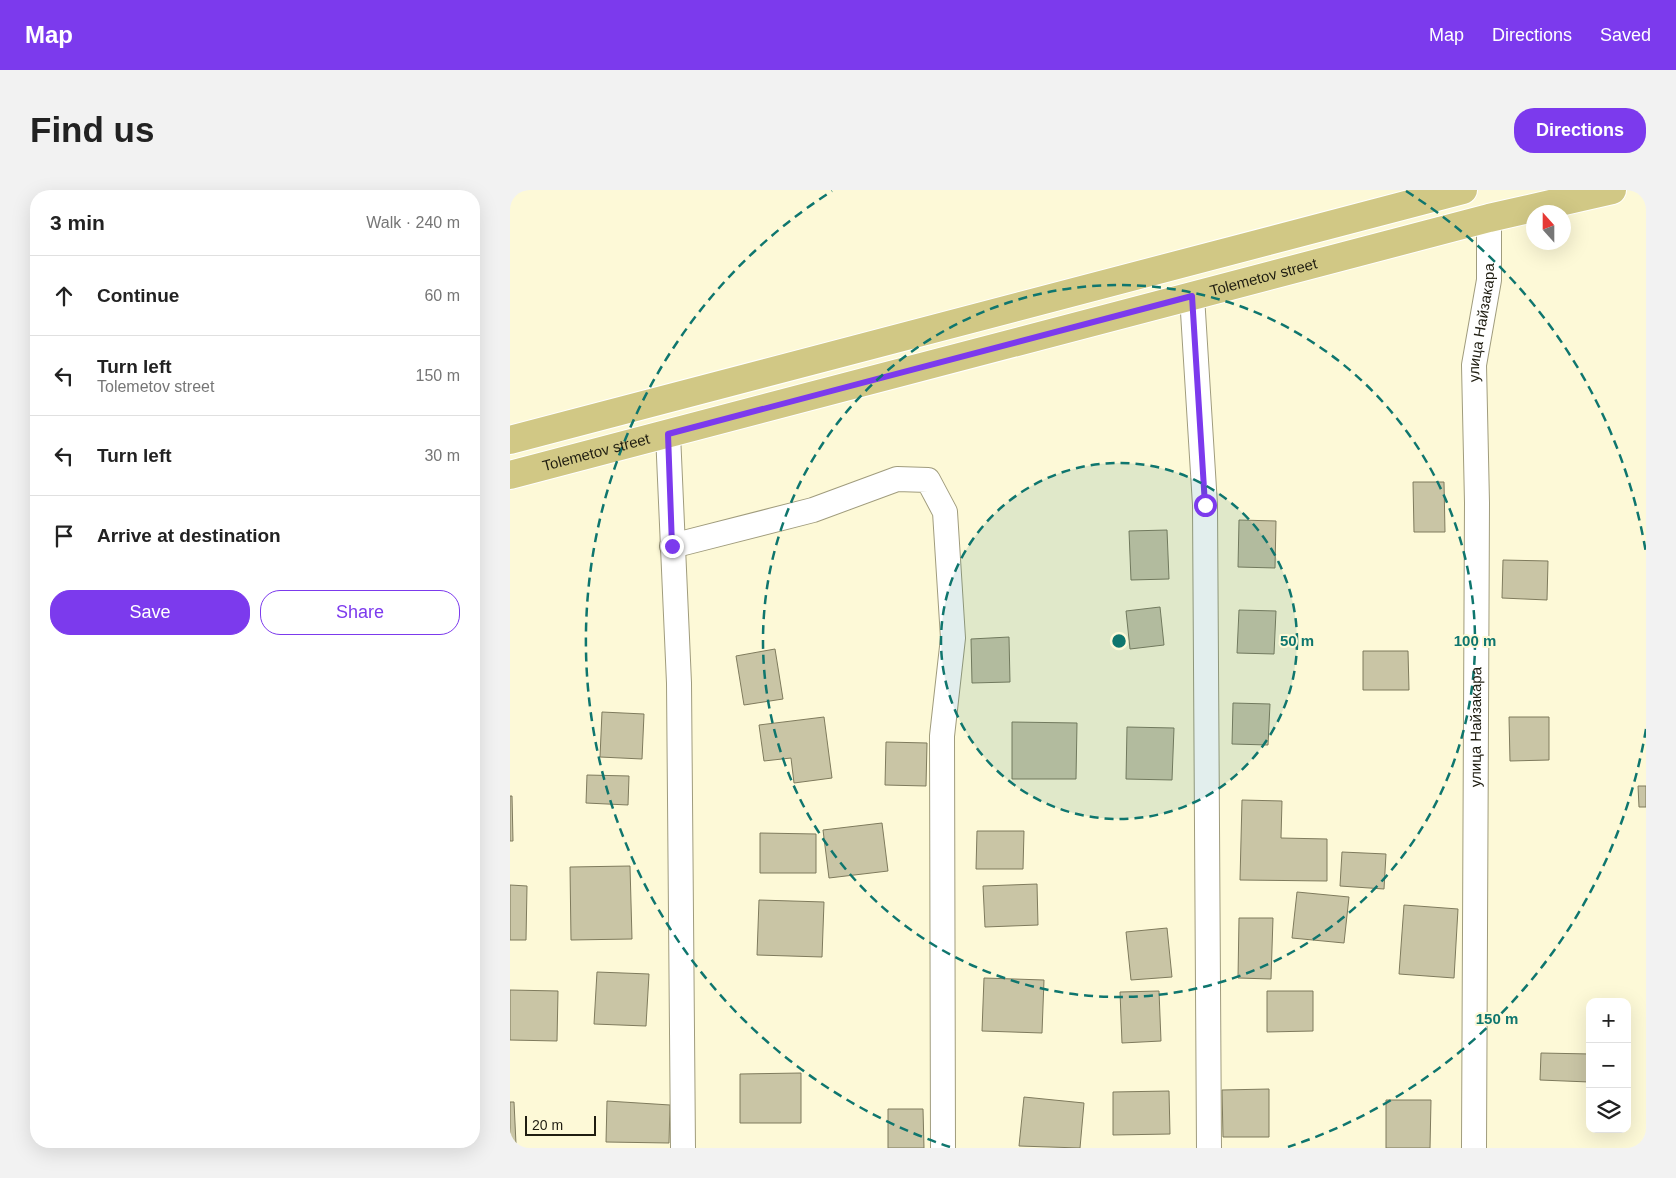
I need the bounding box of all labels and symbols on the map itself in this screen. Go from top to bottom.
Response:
north arrow [1526,205,1571,250]
street label: Tolemetov street [1208,254,1320,299]
street label: улица Найзакара [1465,263,1497,382]
street label: Tolemetov street [541,430,652,474]
route start [1194,494,1217,517]
route end [661,535,684,558]
centre of rings [1110,632,1128,650]
text: 50 m [1280,632,1314,649]
text: 100 m [1454,632,1496,649]
street label: улица Найзакара [1467,666,1484,787]
text: 150 m [1476,1010,1518,1027]
scale bar [525,1113,596,1136]

